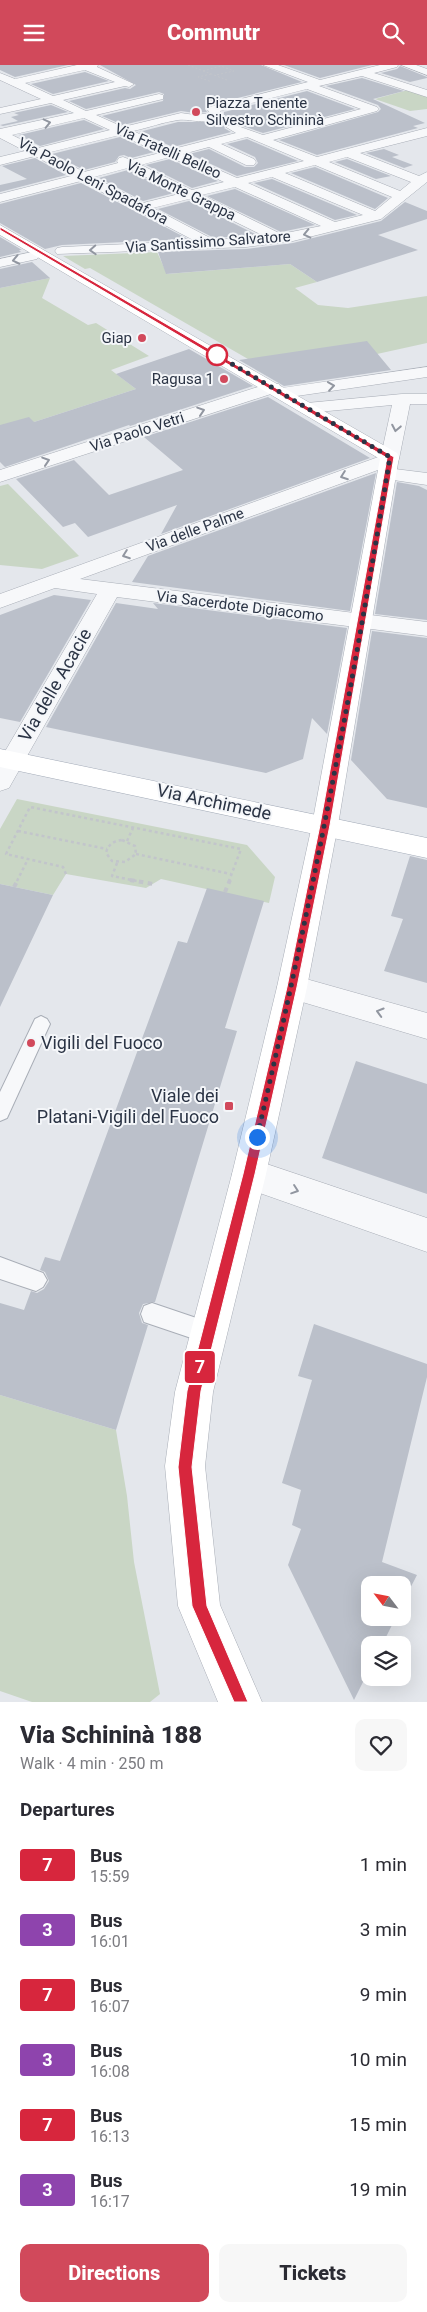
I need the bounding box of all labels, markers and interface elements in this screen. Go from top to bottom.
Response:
icon: menu [20,19,48,47]
icon: search [379,19,407,47]
text: Commutr [167,20,260,45]
place label: Piazza Tenente Silvestro Schininà [206,94,324,129]
marker: Piazza Tenente Silvestro Schininà [190,106,202,118]
one-way arrow [43,118,52,129]
street label: Via Fratelli Belleo [112,119,224,183]
street label: Via Paolo Leni Spadafora [15,134,171,228]
street label: Via Monte Grappa [123,156,239,224]
street label: Via Santissimo Salvatore [125,227,291,257]
one-way arrow [303,228,312,239]
one-way arrow [89,244,97,255]
one-way arrow [12,254,21,265]
place label: Giap [102,329,132,347]
marker: Giap [136,332,148,344]
unlabelled marker [206,344,228,366]
place label: Ragusa 1 [152,370,214,388]
marker: Ragusa 1 [218,373,230,385]
one-way arrow [327,382,335,392]
one-way arrow [196,407,205,417]
street label: Via Paolo Vetri [88,408,186,456]
one-way arrow [391,424,402,433]
one-way arrow [42,457,50,467]
one-way arrow [340,470,349,480]
street label: Via delle Palme [144,504,246,556]
one-way arrow [122,549,131,559]
street label: Via Sacerdote Digiacomo [155,587,325,625]
street label: Via delle Acacie [14,625,95,745]
street label: Via Archimede [155,779,273,824]
one-way arrow [376,1007,385,1018]
place label: Vigili del Fuoco [41,1032,163,1053]
marker: Vigili del Fuoco [25,1037,37,1049]
place label: Viale dei Platani-Vigili del Fuoco [37,1085,219,1127]
marker: Viale dei Platani-Vigili del Fuoco [223,1100,235,1112]
your location [245,1125,270,1150]
one-way arrow [290,1184,299,1194]
line badge: 7 [184,1351,216,1383]
text: 7 [195,1356,205,1377]
north arrow [361,1576,411,1626]
map controls [361,1576,411,1686]
button: layers [361,1636,411,1686]
button: heart [355,1719,407,1771]
text: Via Schininà 188 [20,1721,202,1749]
text: Walk · 4 min · 250 m [20,1754,164,1773]
text: Departures [20,1798,115,1821]
text: Bus [90,1844,123,1867]
text: 1 min [360,1853,407,1876]
text: 7 [42,1854,53,1875]
text: 15:59 [90,1867,130,1886]
text: Bus [90,1909,123,1932]
text: 3 min [360,1918,407,1941]
text: 3 [42,1919,53,1940]
text: 16:01 [90,1932,130,1951]
text: Bus [90,1974,123,1997]
text: 9 min [360,1983,407,2006]
text: 7 [42,1984,53,2005]
text: 16:07 [90,1997,130,2016]
text: Bus [90,2039,123,2062]
text: 10 min [349,2048,407,2071]
text: 3 [42,2049,53,2070]
text: 16:08 [90,2062,130,2081]
text: Bus [90,2104,123,2127]
text: 15 min [349,2113,407,2136]
text: 7 [42,2114,53,2135]
text: 16:13 [90,2127,130,2146]
text: Bus [90,2169,123,2192]
text: 19 min [349,2178,407,2201]
text: 3 [42,2179,53,2200]
text: 16:17 [90,2192,130,2211]
button: Directions [20,2244,209,2302]
button: Tickets [219,2244,407,2302]

